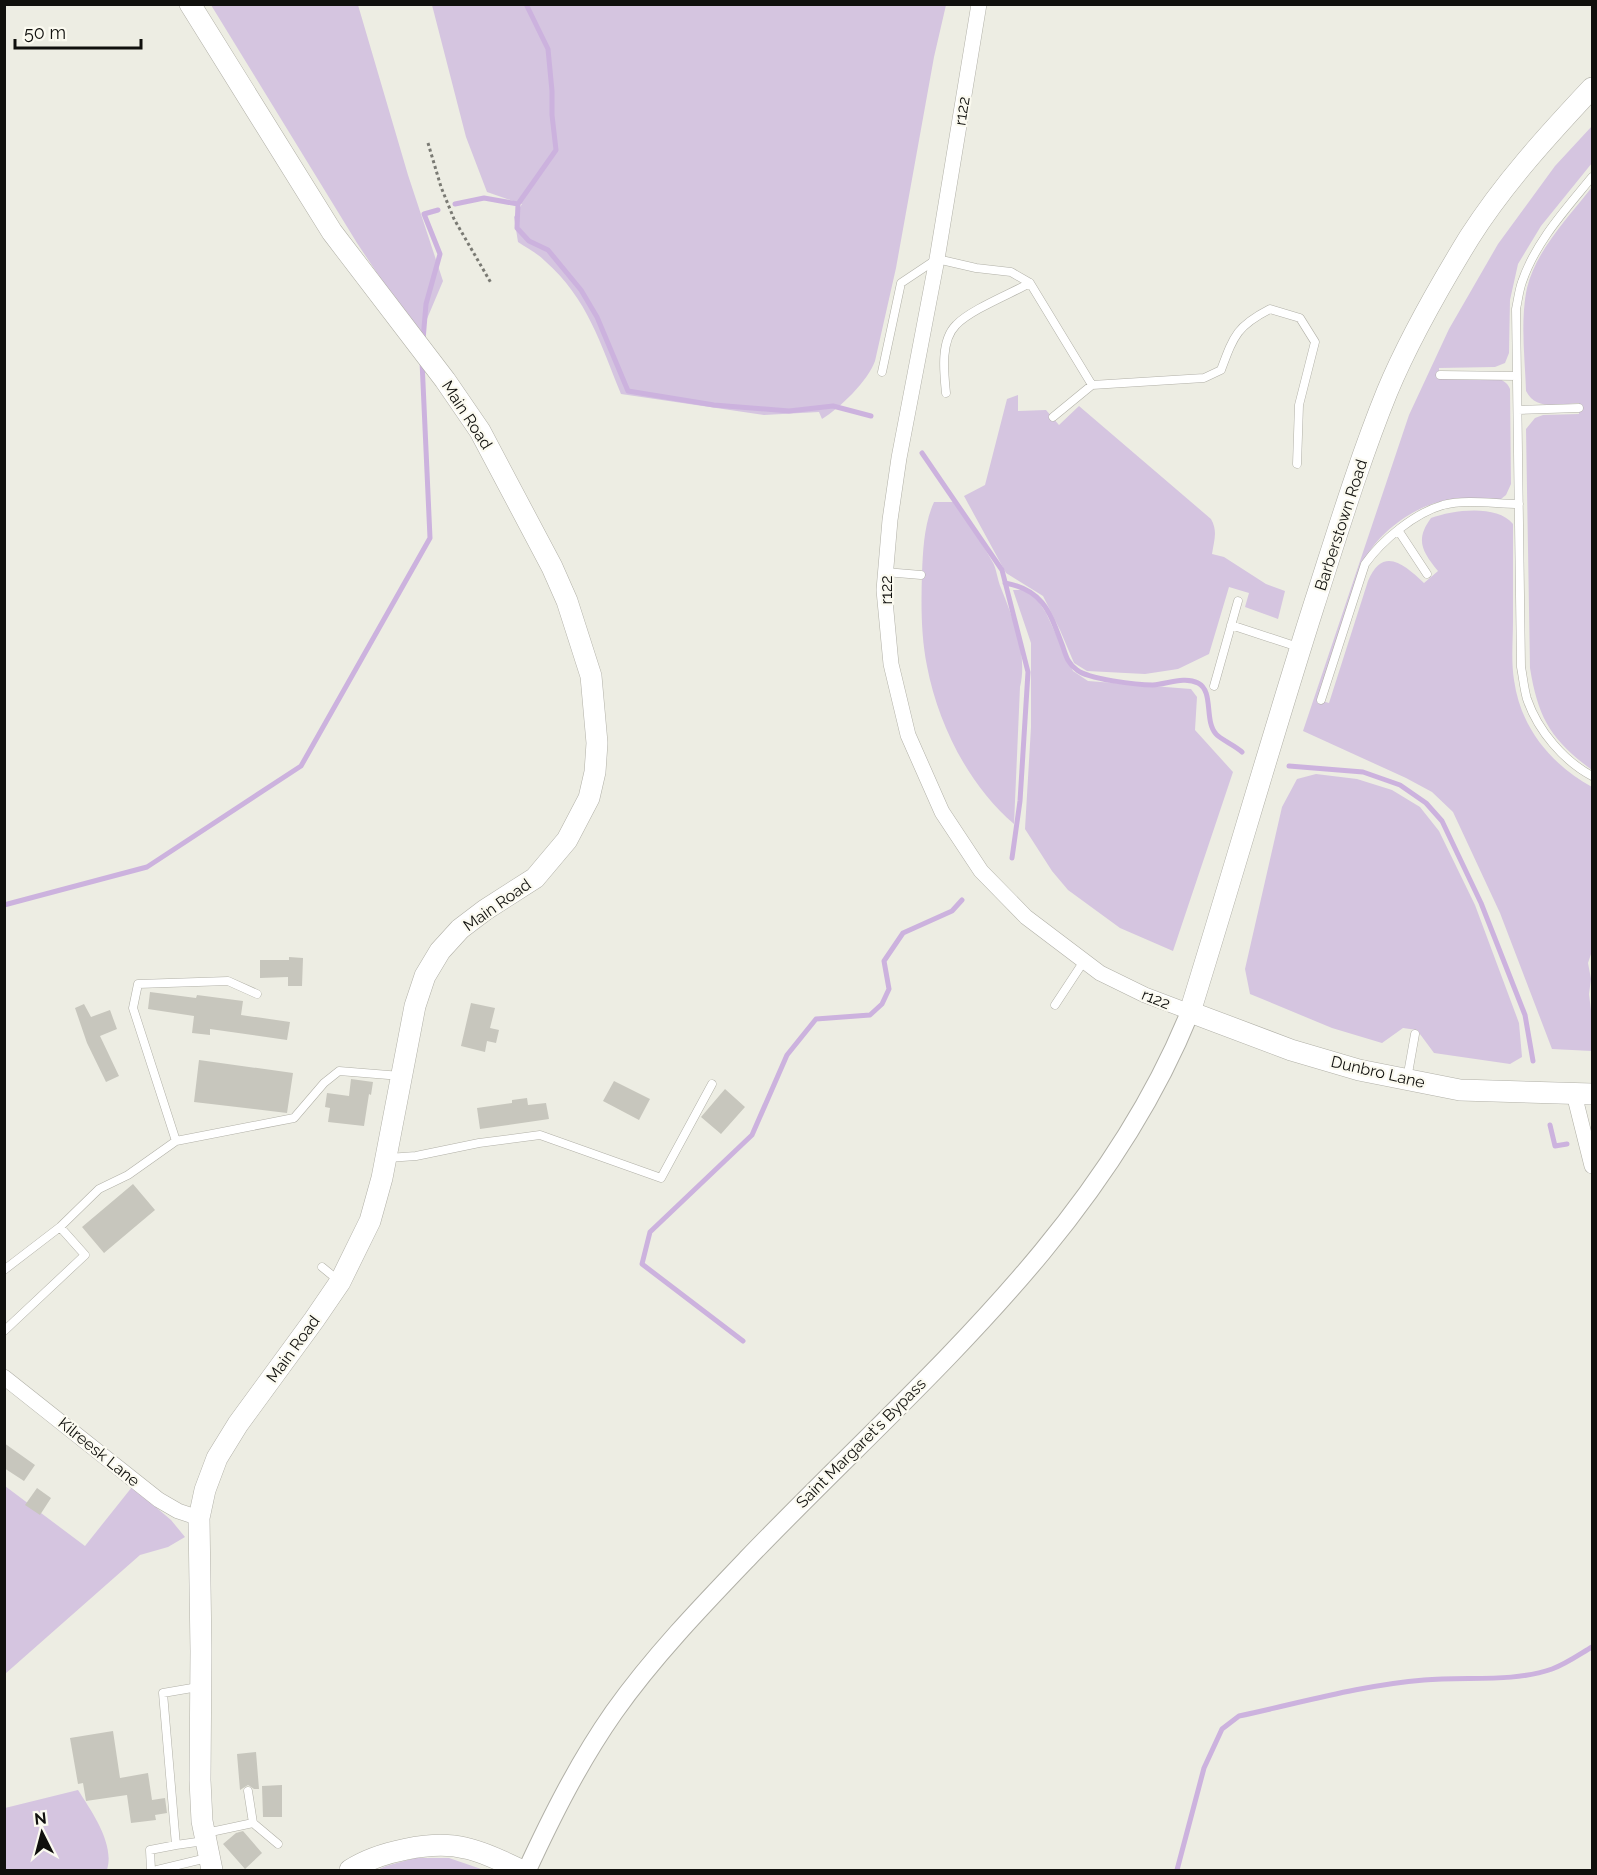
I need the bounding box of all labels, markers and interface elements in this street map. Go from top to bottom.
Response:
scale bar [15,12,141,50]
text: 50 m [24,22,66,43]
street label: r122 [950,95,974,127]
street label: Main Road [438,377,496,453]
street label: Barberstown Road [1311,457,1371,593]
street label: r122 [877,575,896,605]
street label: Main Road [460,875,534,935]
street label: r122 [1139,985,1173,1013]
street label: Dunbro Lane [1329,1052,1427,1092]
street label: Main Road [262,1312,324,1386]
street label: Saint Margaret's Bypass [792,1374,930,1512]
street label: Kilreesk Lane [54,1413,144,1491]
north arrow [12,1803,72,1863]
text: N [33,1808,48,1829]

